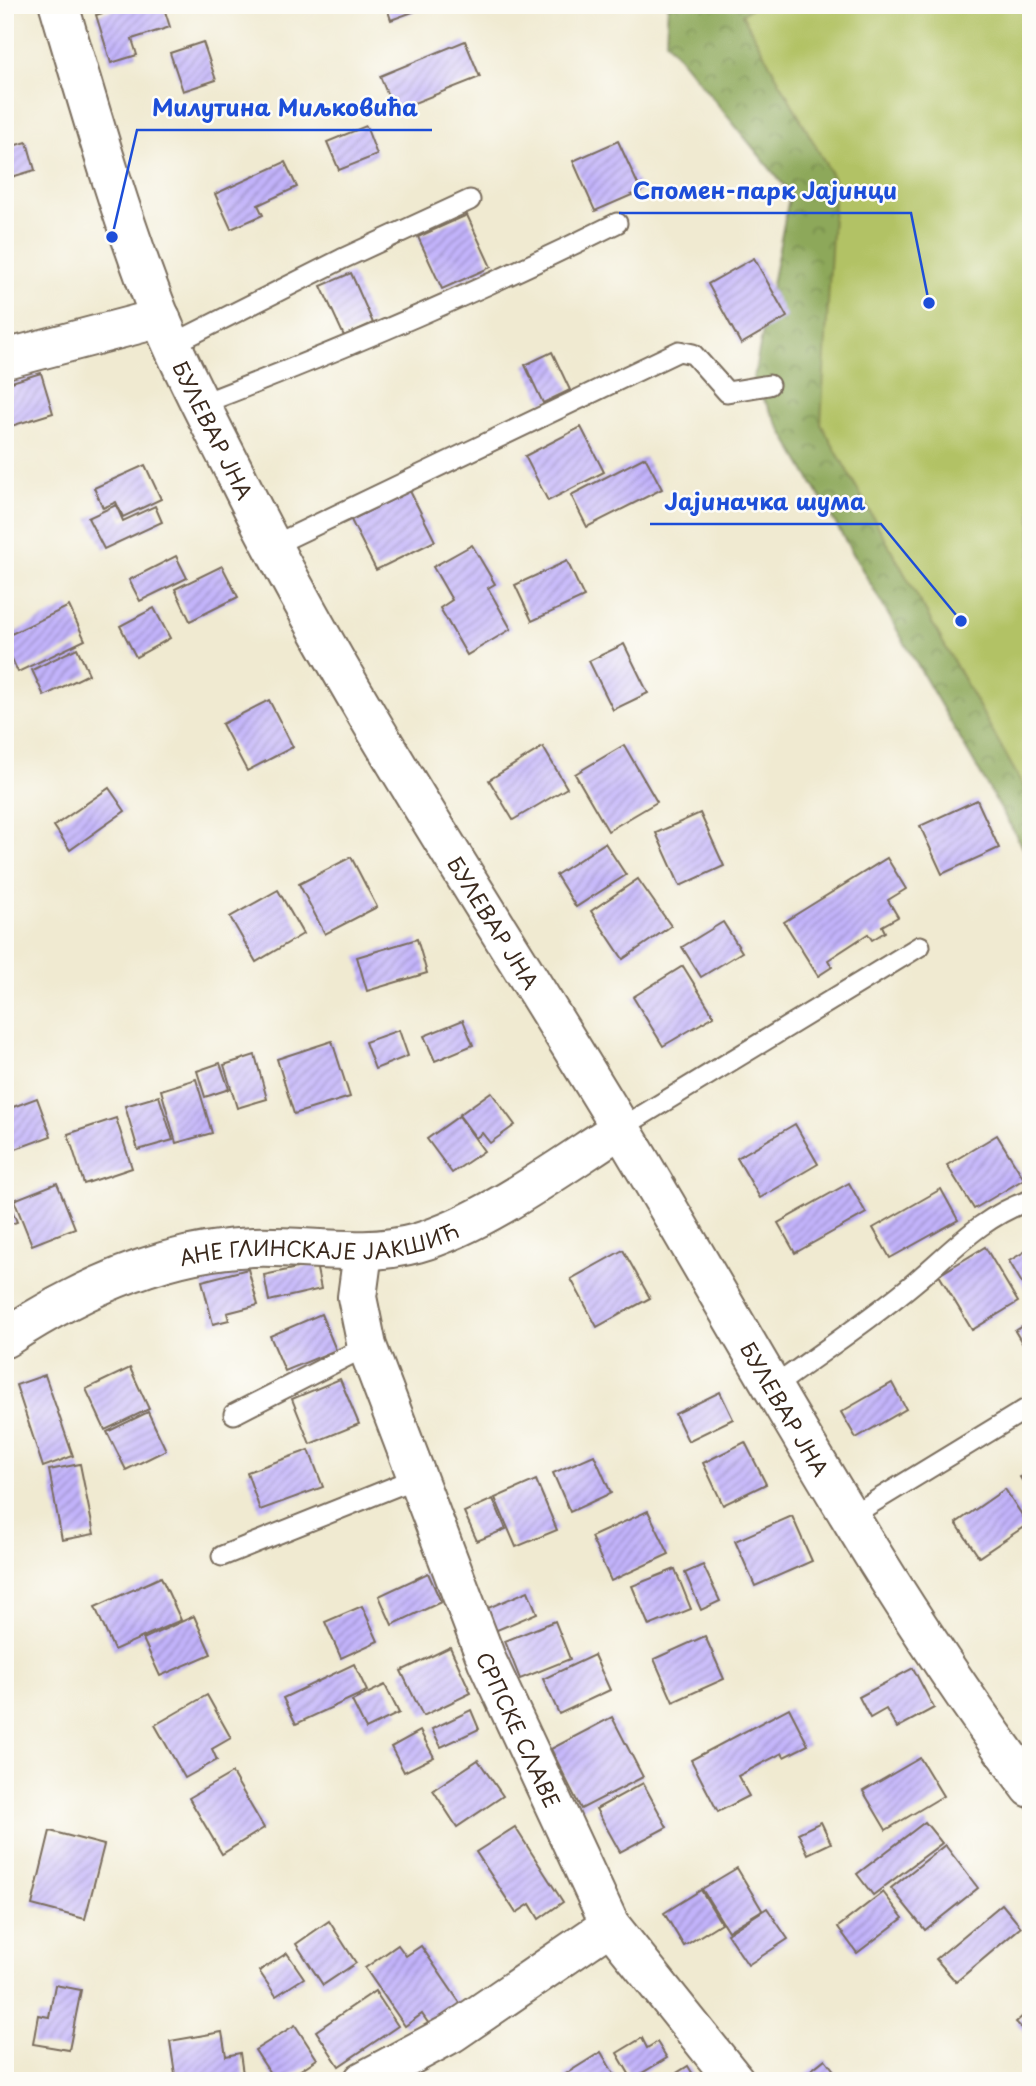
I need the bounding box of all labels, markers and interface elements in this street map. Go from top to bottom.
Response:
callout: Милутина Миљковића [137,86,432,130]
text: Милутина Миљковића [152,89,418,124]
callout: Спомен-парк Јајинци [619,169,911,213]
text: Спомен-парк Јајинци [633,172,897,207]
street label: БУЛЕВАР ЈНА [165,355,262,505]
callout: Јајиначка шума [650,480,881,524]
text: Јајиначка шума [664,483,866,518]
street label: БУЛЕВАР ЈНА [440,850,547,995]
street label: АНЕ ГЛИНСКАЈЕ ЈАКШИЋ [176,1213,463,1273]
street label: БУЛЕВАР ЈНА [733,1336,837,1482]
street label: СРПСКЕ СЛАВЕ [469,1647,569,1813]

